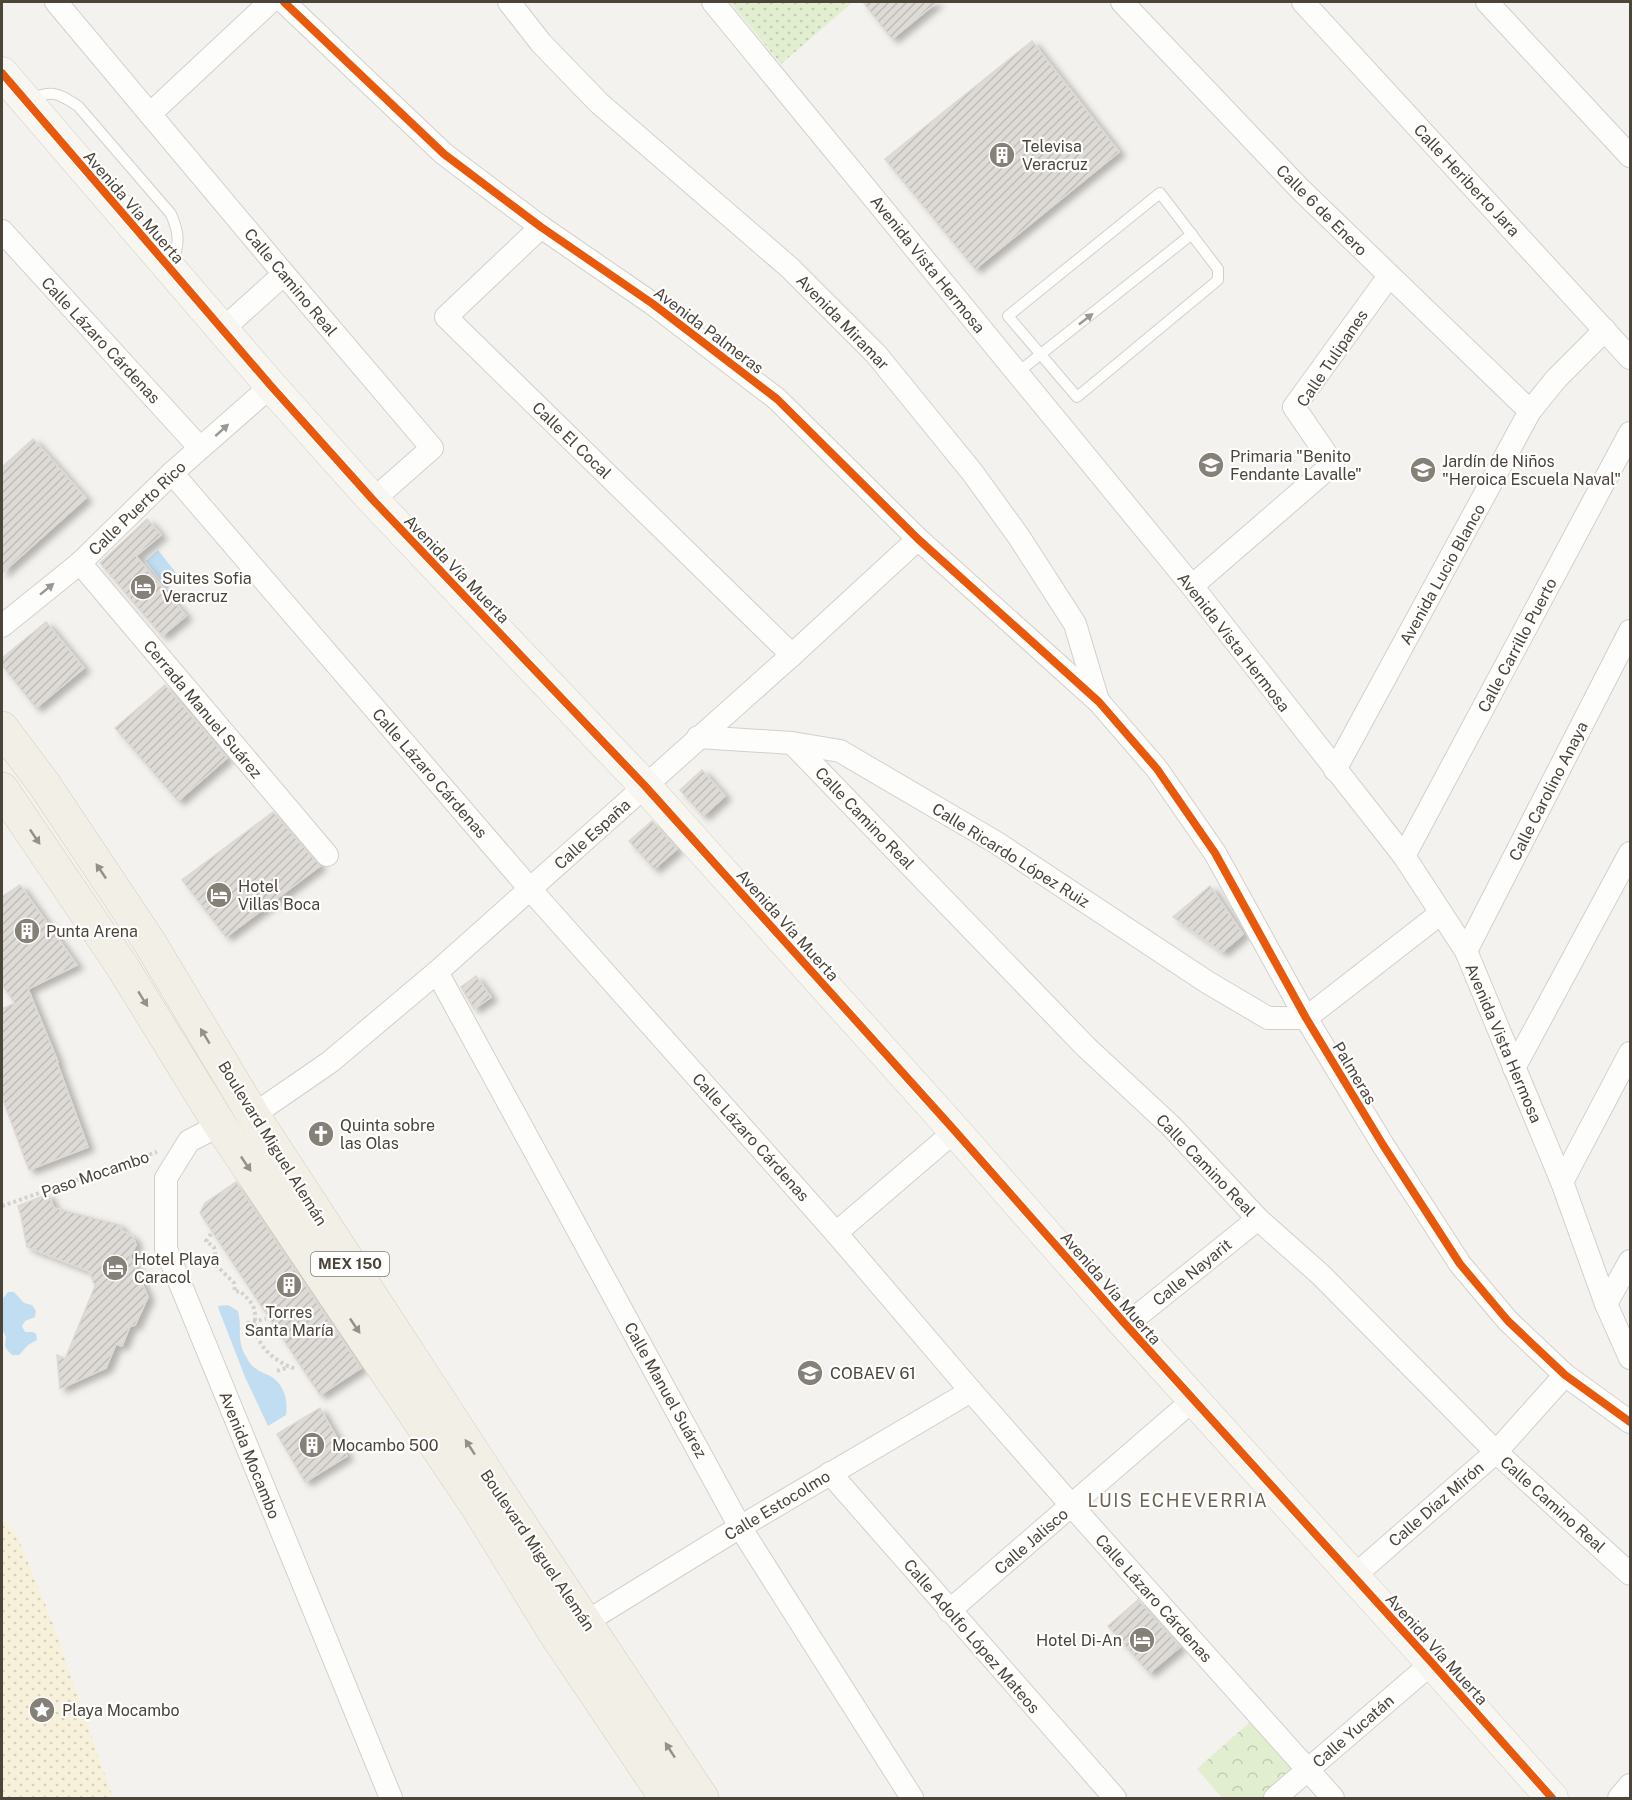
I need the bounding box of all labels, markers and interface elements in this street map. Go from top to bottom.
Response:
street label: Calle Heriberto Jara [1410,120,1524,240]
place label: Televisa Veracruz [1022,137,1088,174]
building icon: Televisa Veracruz [987,140,1017,170]
street label: Avenida Vía Muerta [79,147,188,268]
street label: Calle 6 de Enero [1272,161,1371,260]
street label: Avenida Vista Hermosa [866,192,989,337]
street label: Calle Camino Real [240,225,341,340]
street label: Avenida Miramar [792,271,893,374]
street label: Calle Lázaro Cárdenas [37,273,164,407]
street label: Avenida Palmeras [650,283,767,378]
street label: Calle Tulipanes [1293,306,1372,410]
one-way arrow [1078,312,1094,325]
street label: Calle El Cocal [528,398,615,483]
one-way arrow [214,423,230,436]
place label: Primaria "Benito Fendante Lavalle" [1230,447,1362,484]
school or university icon: Primaria "Benito Fendante Lavalle" [1196,450,1226,480]
place label: Jardín de Niños "Heroica Escuela Naval" [1442,452,1621,489]
school or university icon: Jardín de Niños "Heroica Escuela Naval" [1408,455,1438,485]
street label: Calle Puerto Rico [85,457,190,559]
street label: Avenida Lucio Blanco [1396,501,1489,648]
street label: Avenida Vía Muerta [400,511,513,627]
place label: Suites Sofia Veracruz [162,569,252,606]
street label: Avenida Vista Hermosa [1173,569,1294,716]
hotel icon: Suites Sofia Veracruz [128,572,158,602]
street label: Calle Carrillo Puerto [1474,575,1561,716]
one-way arrow [39,583,55,596]
street label: Cerrada Manuel Suárez [139,636,266,782]
street label: Calle Lázaro Cárdenas [368,705,491,842]
street label: Calle Carolino Anaya [1505,718,1592,864]
street label: Calle Camino Real [811,763,918,873]
street label: Calle España [550,795,634,873]
street label: Calle Ricardo López Ruiz [929,799,1093,912]
one-way arrow [29,828,41,844]
one-way arrow [96,862,107,879]
street label: Avenida Vía Muerta [733,866,843,985]
place label: Hotel Villas Boca [238,877,320,914]
hotel icon: Hotel Villas Boca [204,880,234,910]
building icon: Punta Arena [12,916,42,946]
place label: Punta Arena [46,922,138,941]
street label: Avenida Vista Hermosa [1461,961,1546,1126]
one-way arrow [137,991,148,1007]
one-way arrow [200,1028,211,1044]
street label: Palmeras [1329,1039,1381,1108]
street label: Boulevard Miguel Alemán [214,1057,331,1229]
street label: Calle Lázaro Cárdenas [688,1069,813,1205]
street label: Calle Camino Real [1152,1110,1259,1220]
place label: Quinta sobre las Olas [340,1116,435,1153]
church icon: Quinta sobre las Olas [306,1119,336,1149]
street label: Paso Mocambo [39,1147,152,1202]
one-way arrow [240,1156,252,1172]
street label: Avenida Vía Muerta [1056,1228,1165,1349]
street label: Calle Nayarit [1149,1235,1236,1310]
place label: Hotel Playa Caracol [134,1250,219,1287]
road number: MEX 150 [311,1252,389,1276]
hotel icon: Hotel Playa Caracol [100,1253,130,1283]
building icon: Torres Santa María [274,1270,304,1300]
place label: Torres Santa María [244,1303,334,1340]
one-way arrow [350,1318,361,1334]
street label: Calle Manuel Suárez [620,1319,711,1462]
school or university icon: COBAEV 61 [795,1358,825,1388]
place label: COBAEV 61 [830,1364,916,1383]
street label: Avenida Mocambo [215,1389,284,1522]
building icon: Mocambo 500 [297,1430,327,1460]
place label: Mocambo 500 [332,1436,439,1455]
one-way arrow [464,1439,475,1455]
street label: Calle Camino Real [1496,1452,1609,1557]
street label: Calle Díaz Mirón [1385,1458,1488,1551]
street label: Boulevard Miguel Alemán [476,1466,599,1635]
street label: Calle Estocolmo [721,1466,833,1544]
district label: LUIS ECHEVERRIA [1088,1490,1268,1511]
street label: Calle Jalisco [991,1504,1072,1578]
street label: Calle Lázaro Cárdenas [1091,1530,1216,1666]
street label: Calle Adolfo López Mateos [900,1556,1044,1717]
street label: Avenida Vía Muerta [1382,1590,1492,1709]
hotel icon: Hotel Di-An [1127,1625,1157,1655]
place label: Hotel Di-An [1036,1631,1122,1650]
street label: Calle Yucatán [1309,1691,1398,1772]
place icon: Playa Mocambo [27,1695,57,1725]
place label: Playa Mocambo [62,1701,180,1720]
one-way arrow [664,1742,676,1758]

